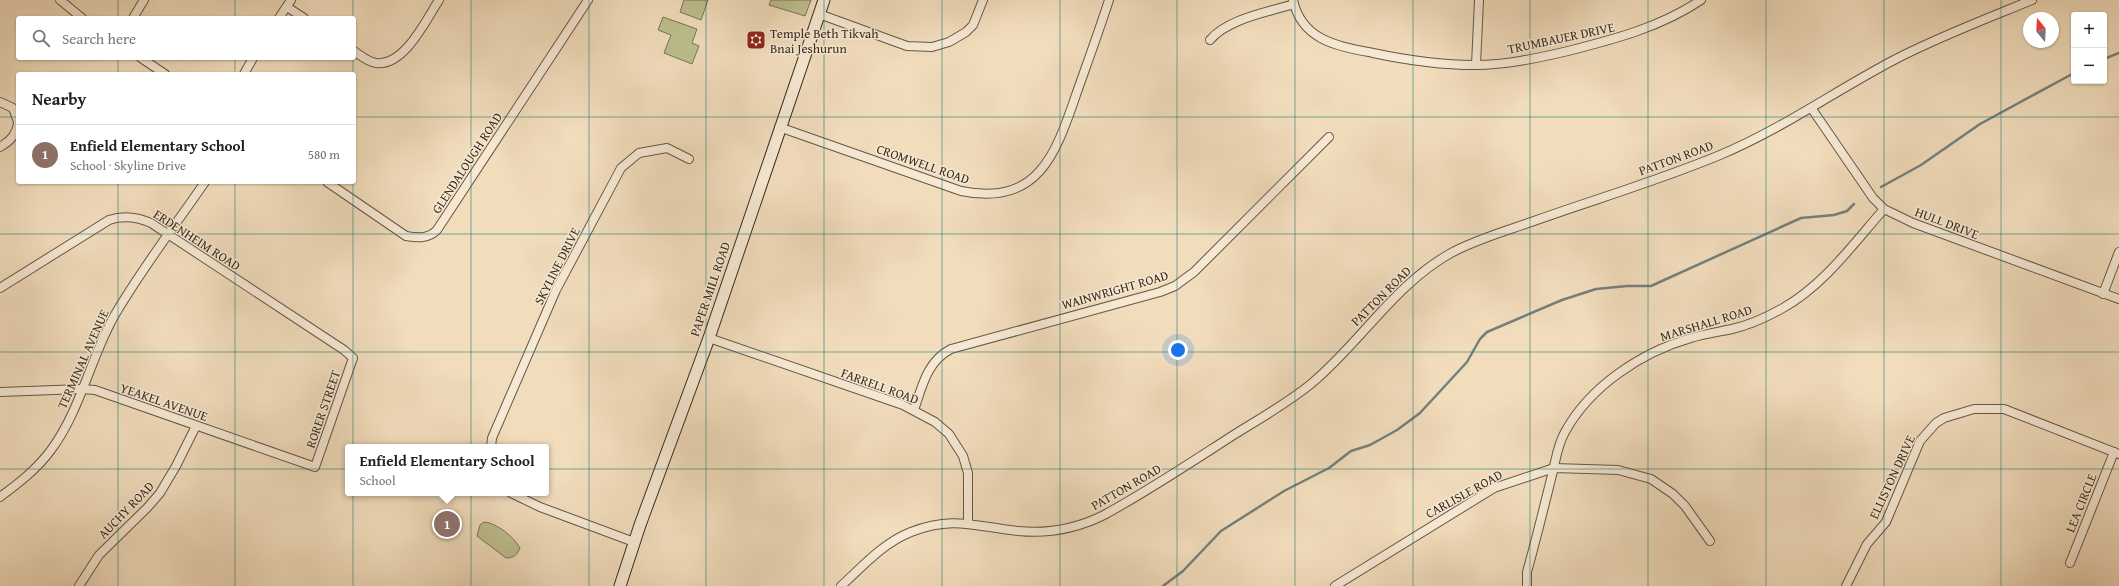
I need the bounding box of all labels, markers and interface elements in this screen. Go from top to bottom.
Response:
north arrow [2023,12,2059,48]
map controls [2071,12,2107,84]
button: + [2071,12,2107,48]
search box [16,16,356,60]
street label: TRUMBAUER DRIVE [1506,17,1617,59]
place label: Temple Beth Tikvah Bnai Jeshurun [770,24,879,58]
icon: search [30,27,52,49]
text: Search here [62,28,136,49]
synagogue icon: Temple Beth Tikvah Bnai Jeshurun [745,29,767,51]
button: − [2071,48,2107,84]
text: Nearby [32,86,86,111]
street label: GLENDALOUGH ROAD [427,109,507,217]
text: Enfield Elementary School [70,135,245,156]
street label: PATTON ROAD [1636,136,1716,180]
street label: CROMWELL ROAD [874,139,972,189]
text: 1 [42,145,48,164]
text: 580 m [308,145,340,164]
text: School · Skyline Drive [70,156,186,175]
street label: HULL DRIVE [1912,202,1982,244]
street label: ERDENHEIM ROAD [150,205,244,275]
street label: SKYLINE DRIVE [529,224,585,308]
street label: PAPER MILL ROAD [685,239,735,339]
street label: PATTON ROAD [1347,262,1415,330]
street label: WAINWRIGHT ROAD [1059,266,1171,314]
street label: MARSHALL ROAD [1658,300,1754,346]
street label: TERMINAL AVENUE [53,306,114,412]
your location [1168,340,1188,360]
street label: FARRELL ROAD [839,363,921,409]
street label: RORER STREET [301,367,345,451]
street label: YEAKEL AVENUE [118,378,211,426]
street label: ELLISTON DRIVE [1864,432,1920,522]
popup [345,444,549,496]
text: Enfield Elementary School [359,450,535,471]
street label: PATTON ROAD [1087,459,1165,515]
street label: CARLISLE ROAD [1422,465,1506,523]
street label: LEA CIRCLE [2061,470,2102,535]
text: School [359,471,396,490]
street label: AUCHY ROAD [94,477,158,543]
pin: 1 [434,509,460,539]

